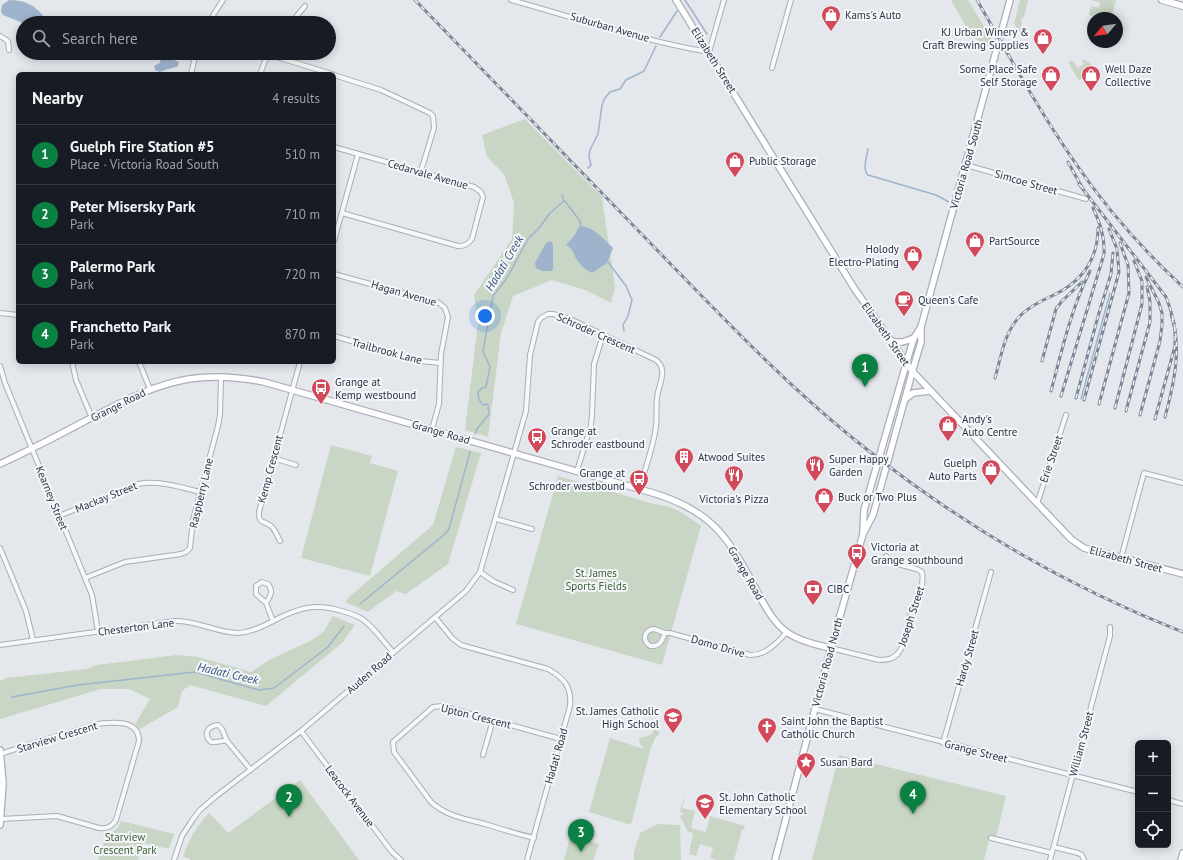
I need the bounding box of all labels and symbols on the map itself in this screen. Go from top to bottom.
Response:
shop icon: Kams's Auto [820,4,842,32]
place label: Kams's Auto [845,8,901,22]
street label: Suburban Avenue [569,9,652,45]
north arrow [1087,12,1123,48]
street label: Elizabeth Street [688,25,740,96]
place label: KJ Urban Winery & Craft Brewing Supplies [922,25,1029,52]
shop icon: KJ Urban Winery & Craft Brewing Supplies [1032,27,1054,55]
place label: Some Place Safe Self Storage [959,62,1037,89]
place label: Well Daze Collective [1105,62,1152,89]
shop icon: Some Place Safe Self Storage [1040,64,1062,92]
shop icon: Well Daze Collective [1080,64,1102,92]
street label: Victoria Road South [946,118,985,211]
shop icon: Public Storage [724,150,746,178]
place label: Public Storage [749,154,817,168]
street label: Cedarvale Avenue [386,156,470,192]
street label: Simcoe Street [993,166,1059,198]
shop icon: PartSource [964,230,986,258]
water label: Hadati Creek [482,232,527,293]
place label: PartSource [989,234,1040,248]
place label: Holody Electro-Plating [829,242,900,269]
shop icon: Holody Electro-Plating [902,244,924,272]
street label: Hagan Avenue [370,277,439,309]
cafe icon: Queen's Cafe [893,289,915,317]
place label: Queen's Cafe [918,293,979,307]
street label: Elizabeth Street [859,299,913,369]
your location [475,306,495,326]
street label: Schroder Crescent [554,309,638,357]
street label: Trailbrook Lane [350,335,424,367]
pin: 1 [852,354,878,387]
place label: Grange at Kemp westbound [335,375,416,402]
bus stop icon: Grange at Kemp westbound [310,377,332,405]
street label: Grange Road [88,385,148,425]
place label: Andy's Auto Centre [962,412,1018,439]
shop icon: Andy's Auto Centre [937,414,959,442]
street label: Grange Road [410,417,472,447]
place label: Grange at Schroder eastbound [551,424,645,451]
bus stop icon: Grange at Schroder eastbound [526,426,548,454]
street label: Kemp Crescent [254,433,286,504]
street label: Erie Street [1036,433,1066,485]
building icon: Atwood Suites [673,446,695,474]
place label: Atwood Suites [698,450,766,464]
place label: Super Happy Garden [829,452,890,479]
restaurant icon: Super Happy Garden [804,454,826,482]
street label: Raspberry Lane [186,456,216,529]
place label: Guelph Auto Parts [929,456,977,483]
shop icon: Guelph Auto Parts [980,458,1002,486]
street label: Kearney Street [33,464,71,532]
restaurant icon: Victoria's Pizza [723,464,745,492]
place label: Grange at Schroder westbound [529,466,625,493]
bus stop icon: Grange at Schroder westbound [628,468,650,496]
street label: Mackay Street [73,478,139,516]
shop icon: Buck or Two Plus [813,486,835,514]
place label: Buck or Two Plus [838,490,917,504]
place label: Victoria's Pizza [698,492,769,506]
place label: Victoria at Grange southbound [870,540,963,567]
bus stop icon: Victoria at Grange southbound [846,542,868,570]
street label: Elizabeth Street [1088,543,1164,576]
street label: Grange Road [725,544,767,602]
park label: St. James Sports Fields [565,566,627,593]
bank icon: CIBC [802,578,824,606]
place label: CIBC [827,582,849,596]
street label: Joseph Street [894,584,927,649]
street label: Chesterton Lane [97,615,175,639]
street label: Victoria Road North [808,616,846,709]
street label: Hardy Street [952,628,982,688]
street label: Domo Drive [689,632,747,660]
street label: Auden Road [343,649,395,697]
water label: Hadati Creek [196,659,261,687]
street label: Upton Crescent [440,701,513,732]
place label: St. James Catholic High School [576,704,660,731]
school or university icon: St. James Catholic High School [662,706,684,734]
street label: William Street [1066,710,1096,778]
place label: Saint John the Baptist Catholic Church [781,714,883,741]
church icon: Saint John the Baptist Catholic Church [756,716,778,744]
street label: Starview Crescent [15,718,99,756]
street label: Hadati Road [541,727,571,785]
street label: Grange Street [943,736,1009,766]
place icon: Susan Bard [795,751,817,779]
place label: Susan Bard [820,755,872,769]
street label: Leacock Avenue [322,762,378,830]
pin: 4 [900,781,926,814]
pin: 2 [276,784,302,817]
place label: St. John Catholic Elementary School [719,790,807,817]
school or university icon: St. John Catholic Elementary School [694,792,716,820]
pin: 3 [568,819,594,852]
park label: Starview Crescent Park [93,830,157,857]

